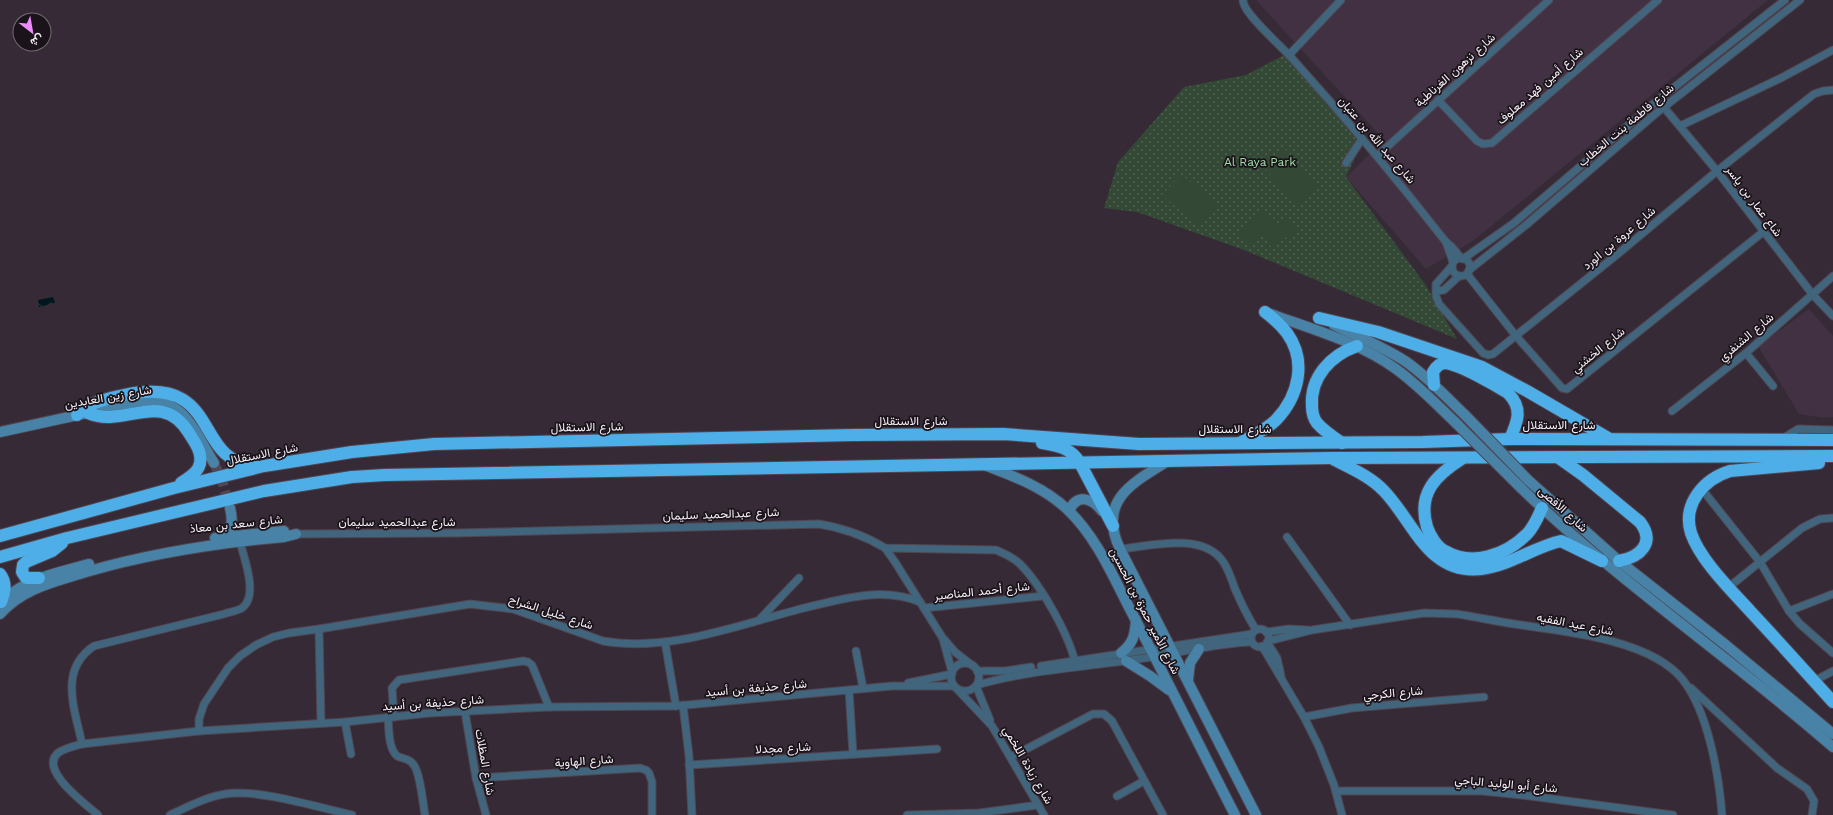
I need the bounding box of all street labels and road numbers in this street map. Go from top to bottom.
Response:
street label: شارع نزهون الغرناطية [1412,30,1499,111]
street label: شارع أمين فهد معلوف [1494,45,1587,129]
street label: شارع فاطمة بنت الخطاب [1575,81,1678,171]
street label: شارع عبد الله بن عتبان [1334,94,1419,188]
street label: شاع عمار بن ياسر [1721,162,1785,240]
street label: شارع عروة بن الورد [1580,203,1660,274]
street label: شارع الشنفري [1716,310,1778,366]
street label: شارع الخشني [1568,324,1629,378]
street label: شارع زين العابدين [63,382,153,414]
street label: شارع الاستقلال [875,414,947,430]
street label: شارع الاستقلال [1523,418,1595,434]
street label: شارع الاستقلال [551,419,624,437]
street label: شارع الاستقلال [1199,422,1271,438]
street label: شارع الاستقلال [225,440,299,470]
street label: شارع الأقصى [1534,483,1591,536]
street label: شارع عبدالحميد سليمان [662,505,780,525]
street label: شارع سعد بن معاذ [189,512,283,538]
street label: شارع عبدالحميد سليمان [339,515,455,531]
street label: شارع الأمير حمزة بن الحسين [1105,545,1183,678]
street label: شارع أحمد المناصير [932,579,1031,605]
street label: شارع خليل الشراح [506,592,595,634]
street label: شارع عيد الفقيه [1535,610,1615,640]
street label: شارع حذيفة بن أسيد [705,677,808,701]
street label: شارع الكرجي [1362,683,1424,706]
street label: شارع حذيفة بن أسيد [382,692,484,716]
street label: شارع زيادة اللخمي [997,724,1056,808]
street label: شارع المظلات [470,728,498,797]
street label: شارع مجدلا [755,740,811,758]
street label: شارع الهاوية [554,752,614,772]
street label: شارع أبو الوليد الباجي [1454,773,1558,798]

